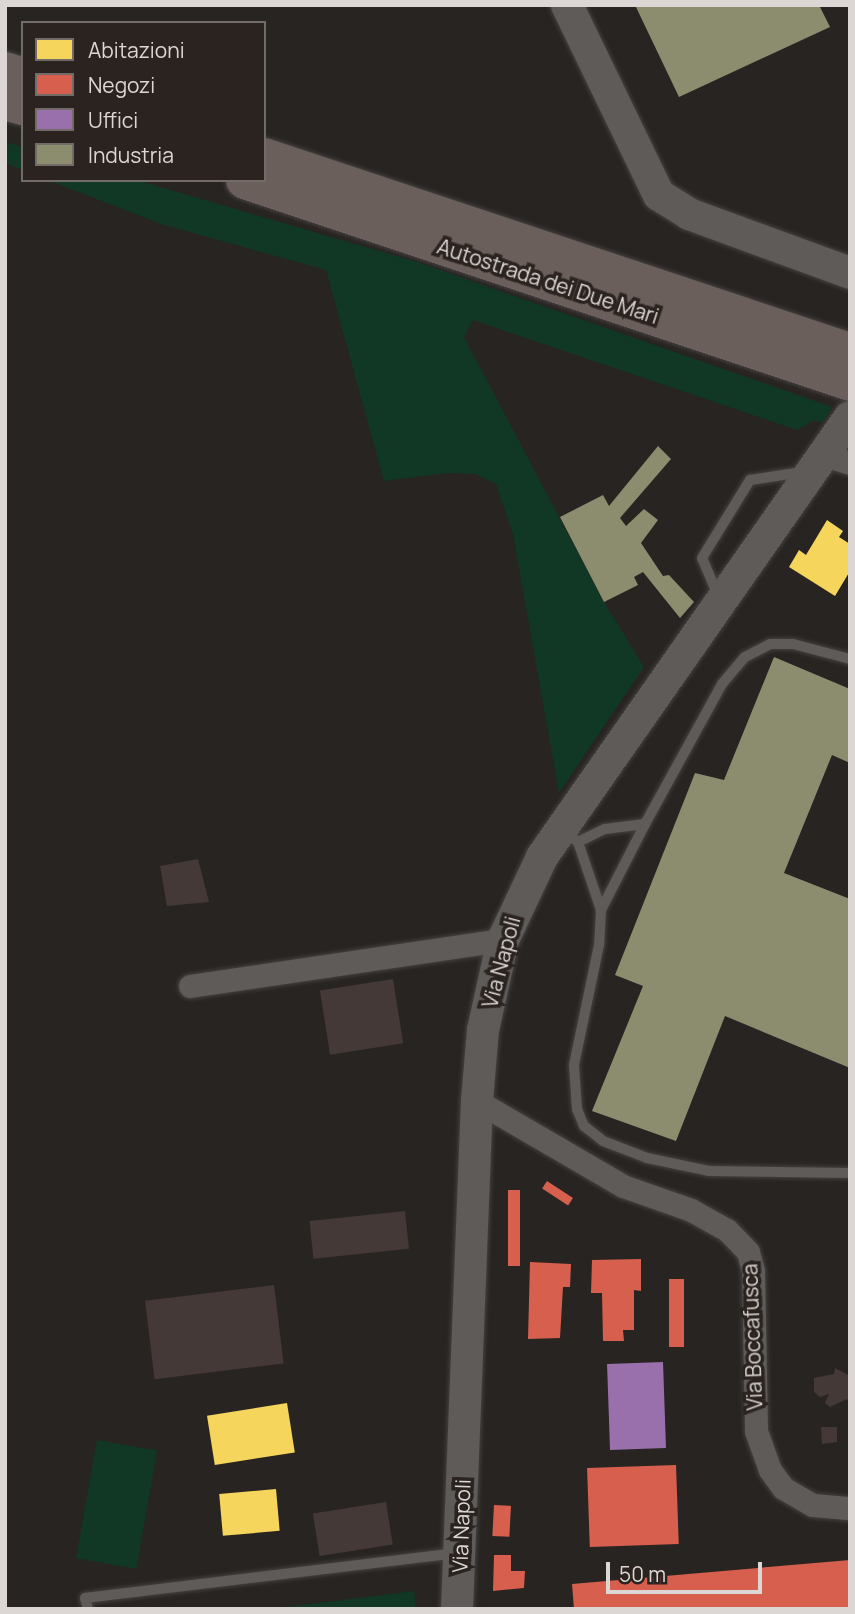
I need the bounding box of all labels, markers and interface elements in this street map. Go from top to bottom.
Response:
legend [21,21,266,182]
text: Abitazioni [88,36,185,64]
text: Negozi [88,71,155,99]
text: Uffici [88,106,138,134]
text: Industria [88,141,174,169]
street label: Autostrada dei Due Mari [434,233,662,329]
street label: Via Napoli [477,913,525,1011]
street label: Via Boccafusca [737,1263,767,1411]
street label: Via Napoli [447,1479,475,1573]
scale bar [610,1548,766,1592]
text: 50 m [619,1560,666,1588]

